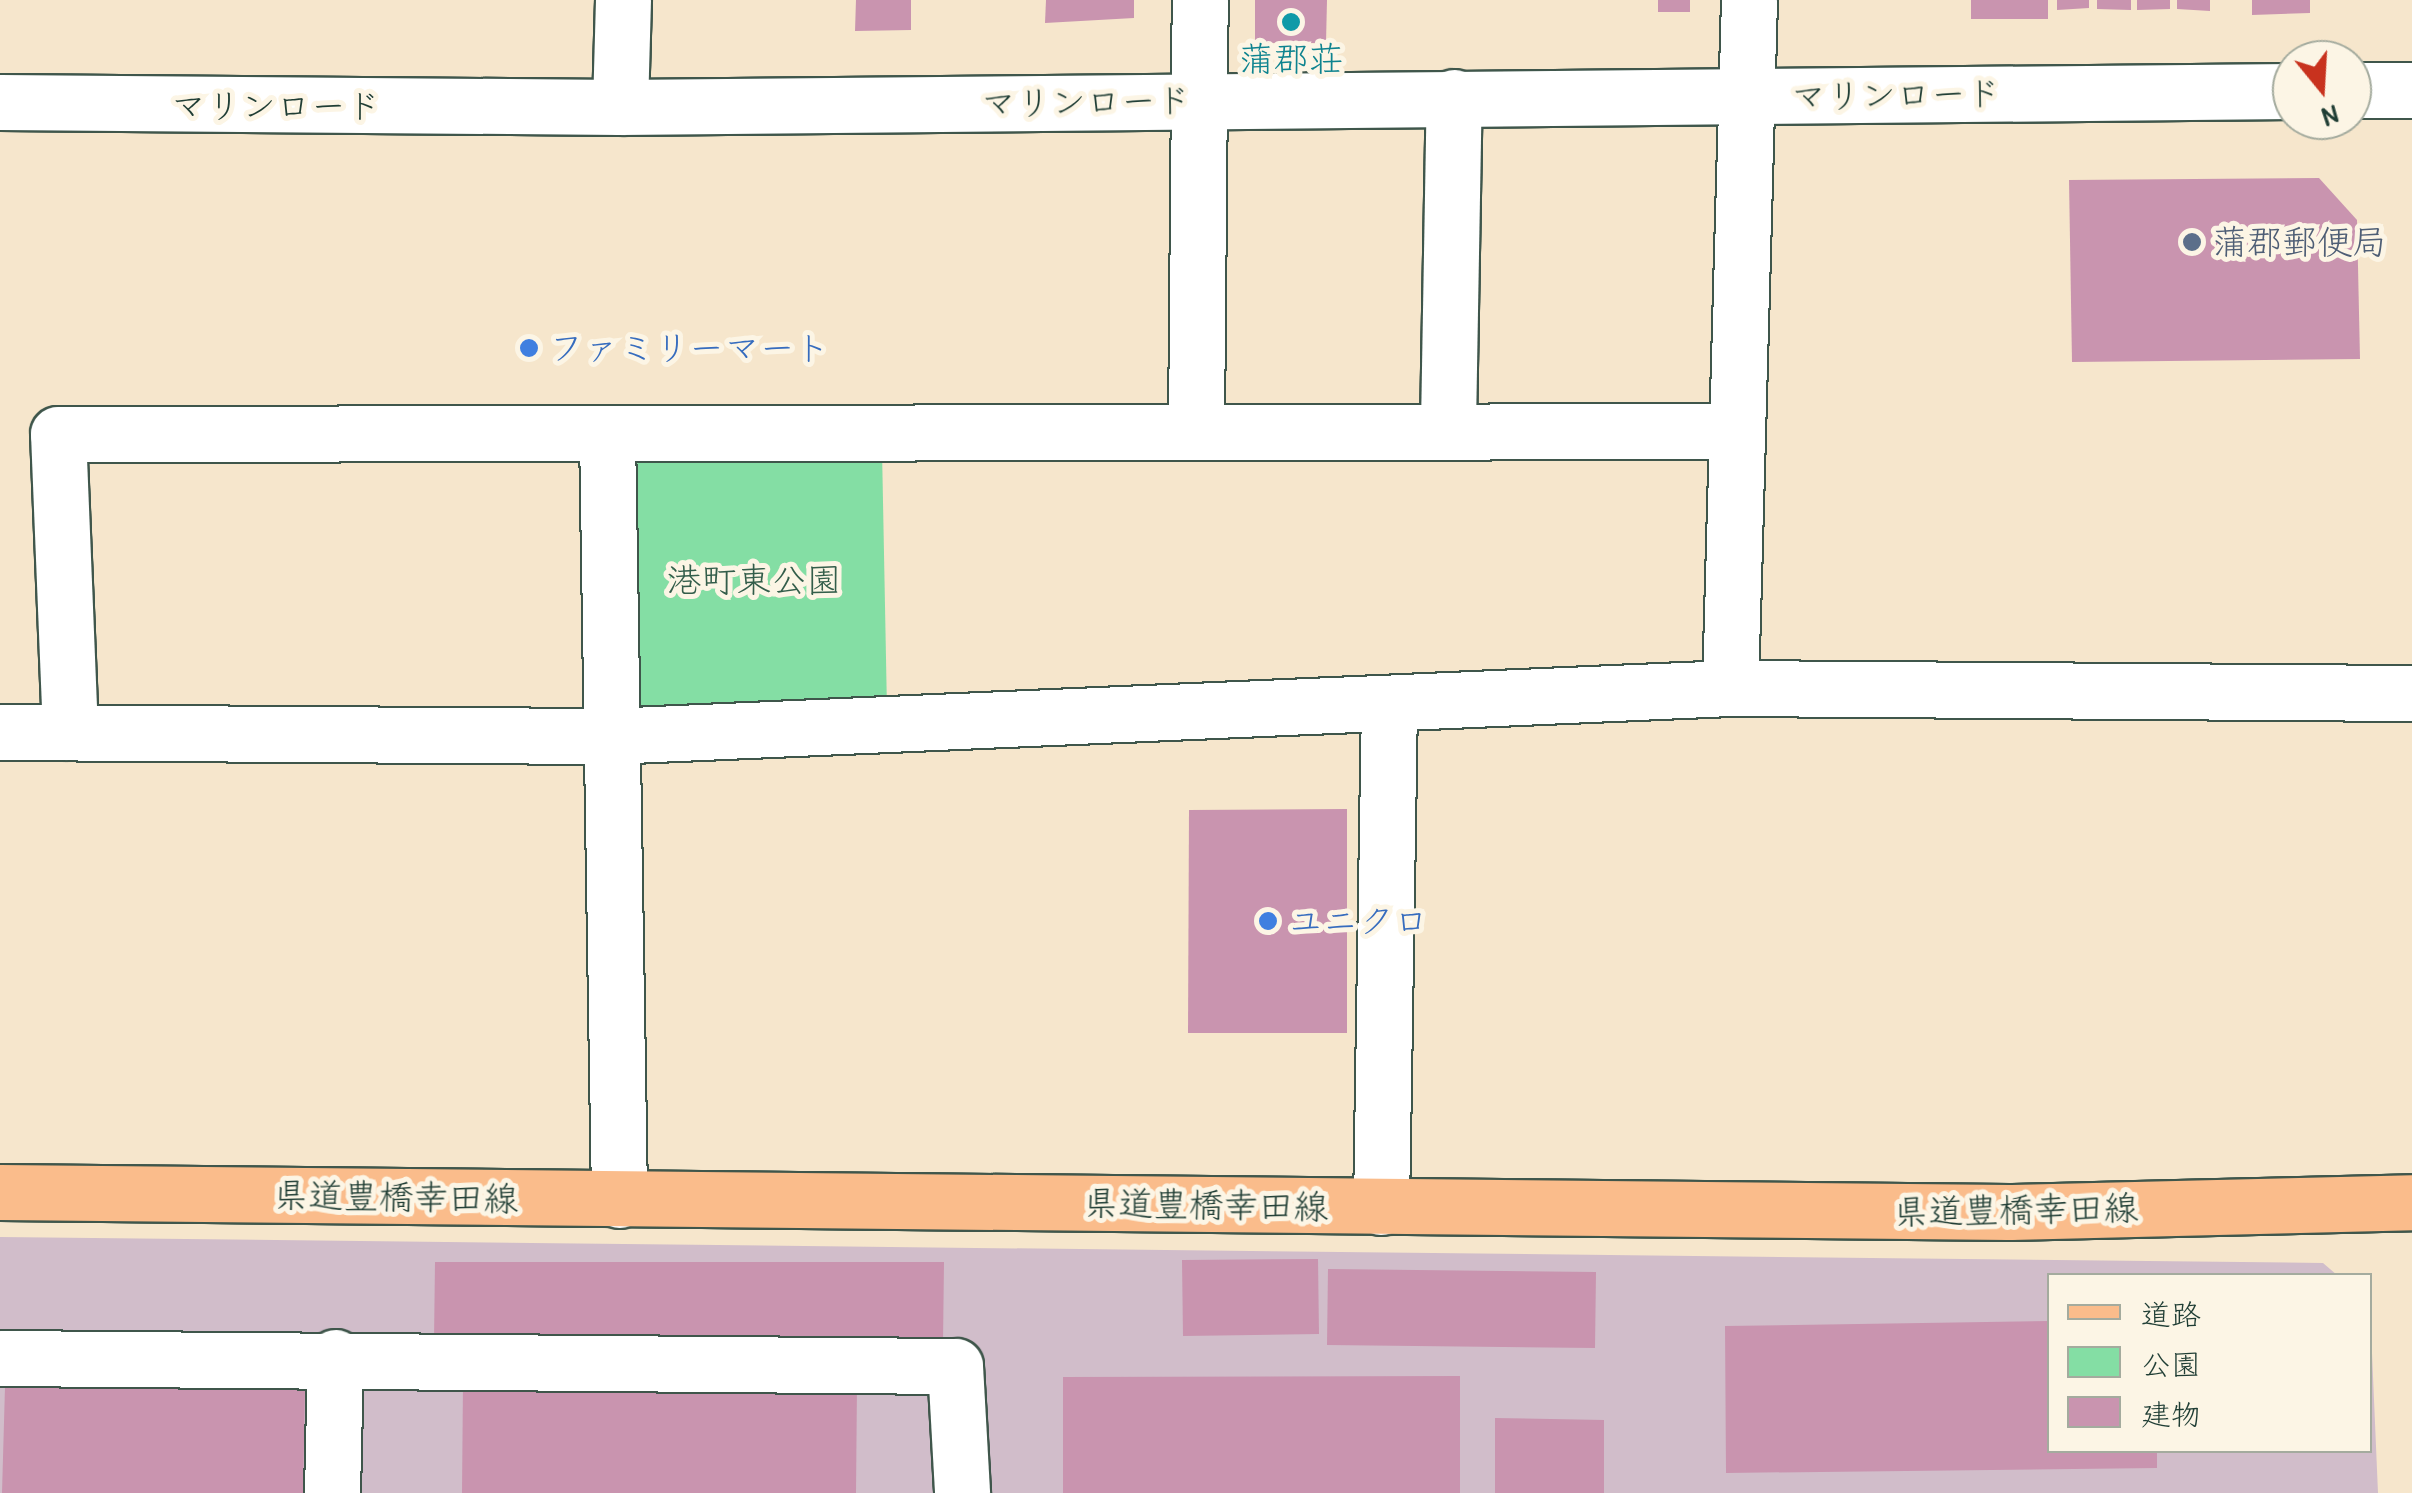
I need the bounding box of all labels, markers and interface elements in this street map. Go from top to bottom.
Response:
marker: 蒲郡荘 [1280,11,1302,33]
place label: 蒲郡荘 [1239,38,1343,80]
north arrow [2272,40,2372,140]
street label: マリンロード [1791,72,2001,118]
street label: マリンロード [981,79,1191,125]
street label: マリンロード [171,85,381,127]
text: N [2318,96,2344,137]
place label: 蒲郡郵便局 [2212,221,2387,263]
marker: 蒲郡郵便局 [2181,231,2203,253]
place label: ファミリーマート [549,327,829,369]
marker: ファミリーマート [518,337,540,359]
park label: 港町東公園 [667,559,841,601]
place label: ユニクロ [1288,900,1428,942]
marker: ユニクロ [1257,910,1279,932]
street label: 県道豊橋幸田線 [273,1174,519,1220]
street label: 県道豊橋幸田線 [1083,1182,1329,1228]
street label: 県道豊橋幸田線 [1893,1187,2139,1233]
legend [2047,1273,2372,1453]
text: 道路 [2141,1294,2201,1334]
text: 公園 [2141,1344,2201,1384]
text: 建物 [2141,1394,2201,1434]

